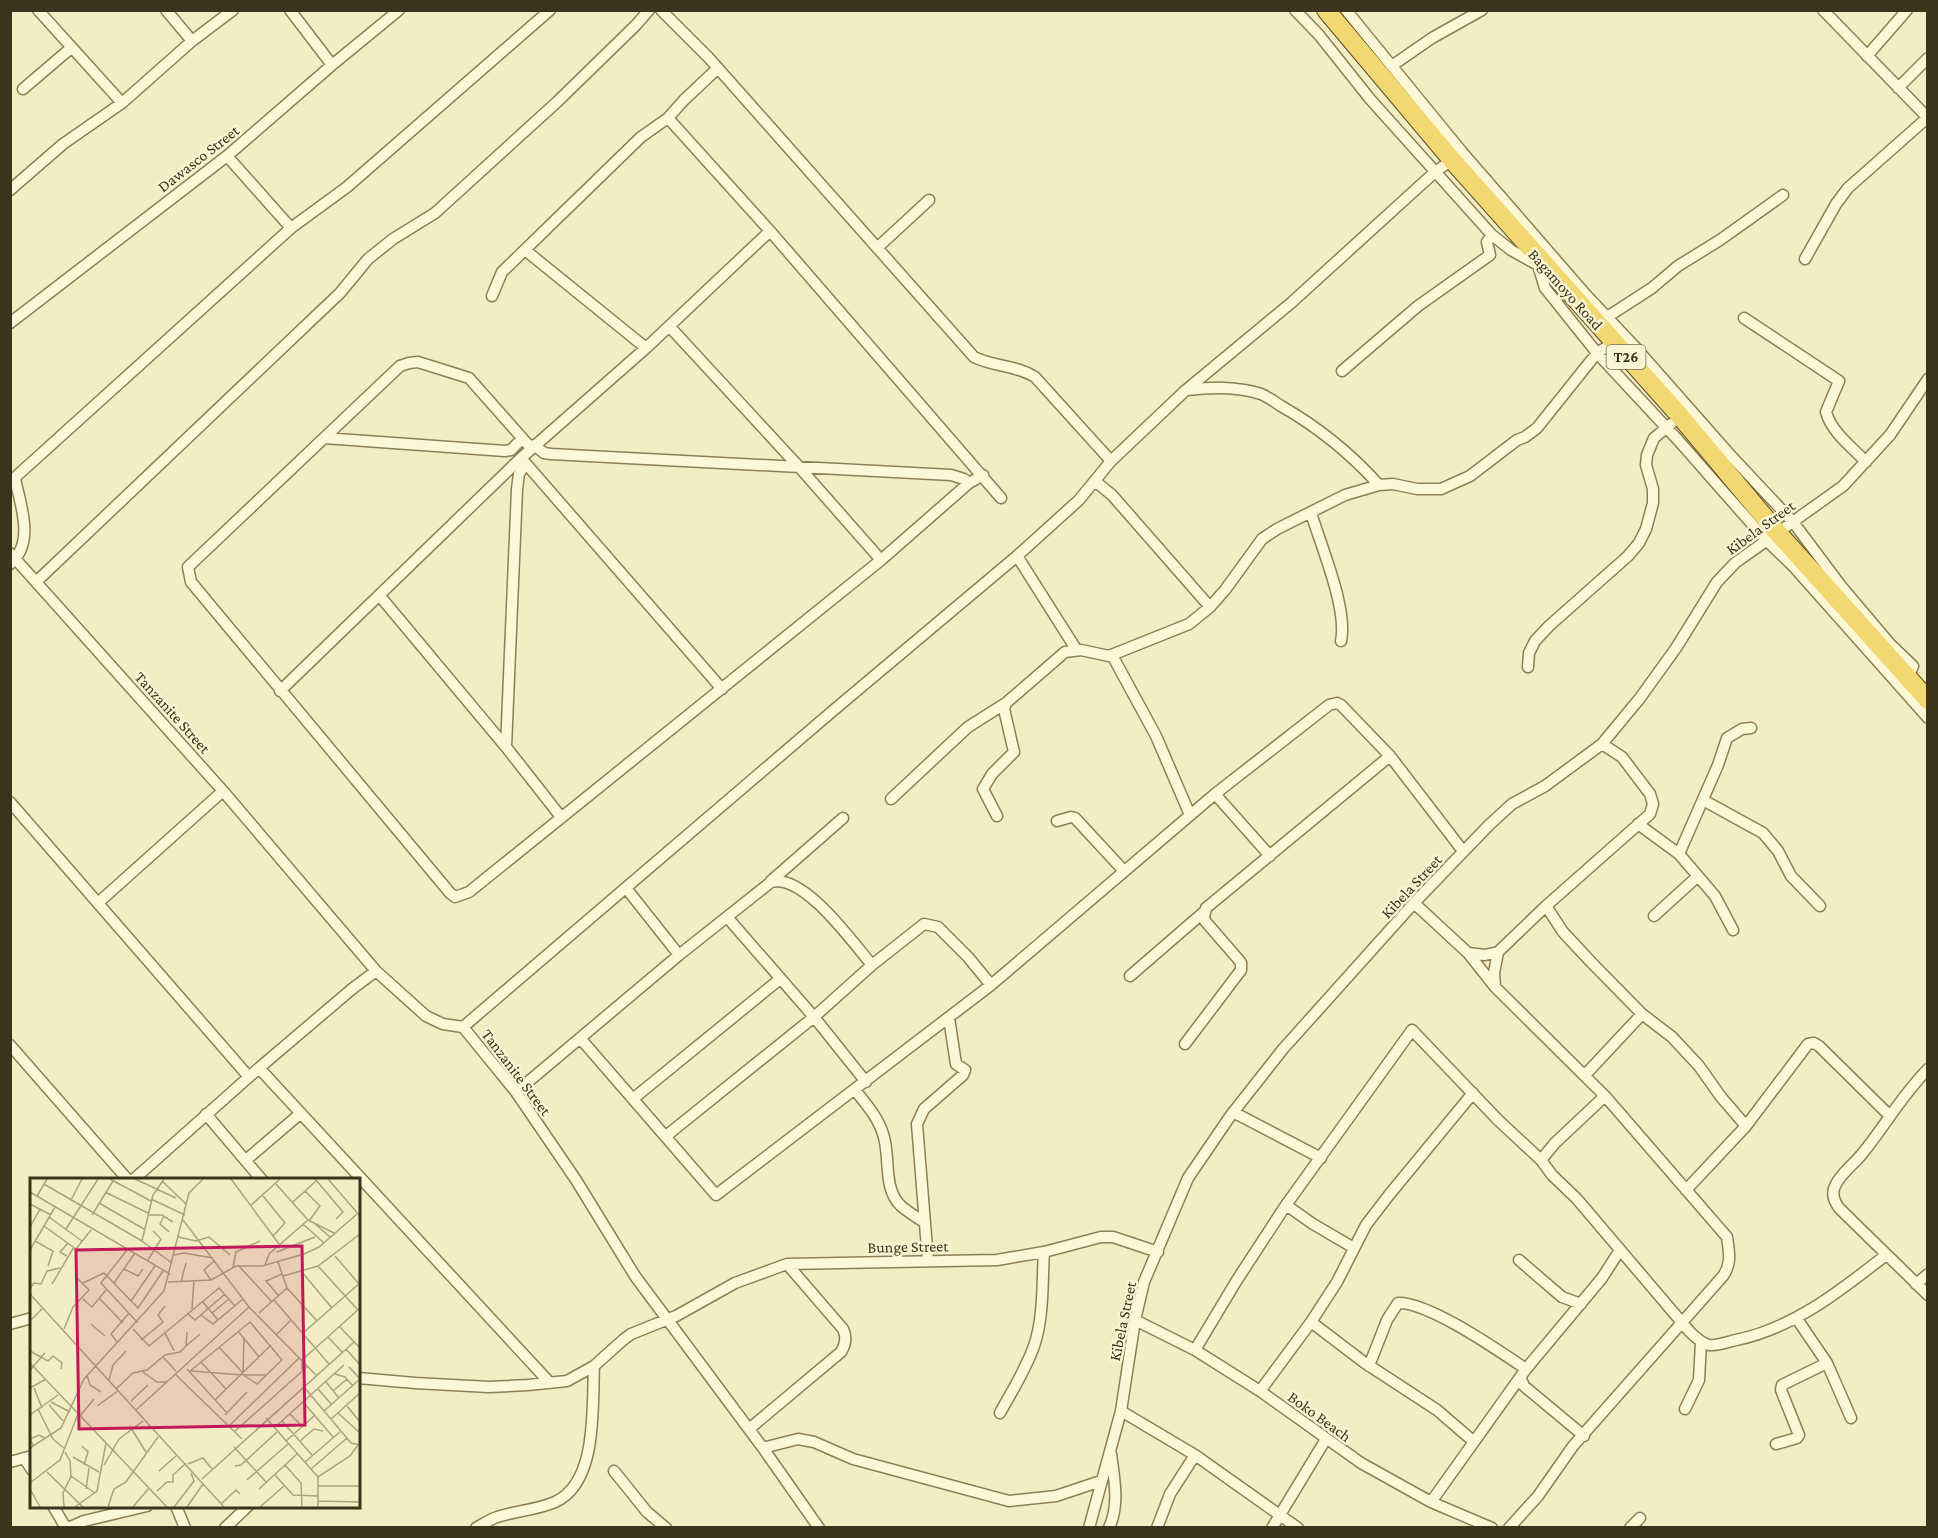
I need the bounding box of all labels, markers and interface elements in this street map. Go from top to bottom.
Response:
street label: Dawasco Street [154,121,243,195]
street label: Bagamoyo Road [1524,246,1607,334]
road number: T26 [1606,345,1646,369]
street label: Kibela Street [1723,496,1799,558]
street label: Tanzanite Street [132,668,214,757]
street label: Kibela Street [1378,851,1446,922]
street label: Tanzanite Street [479,1026,555,1119]
inset map [30,1178,360,1508]
street label: Bunge Street [867,1237,949,1257]
street label: Kibela Street [1106,1279,1139,1362]
street label: Boko Beach [1285,1388,1355,1445]

